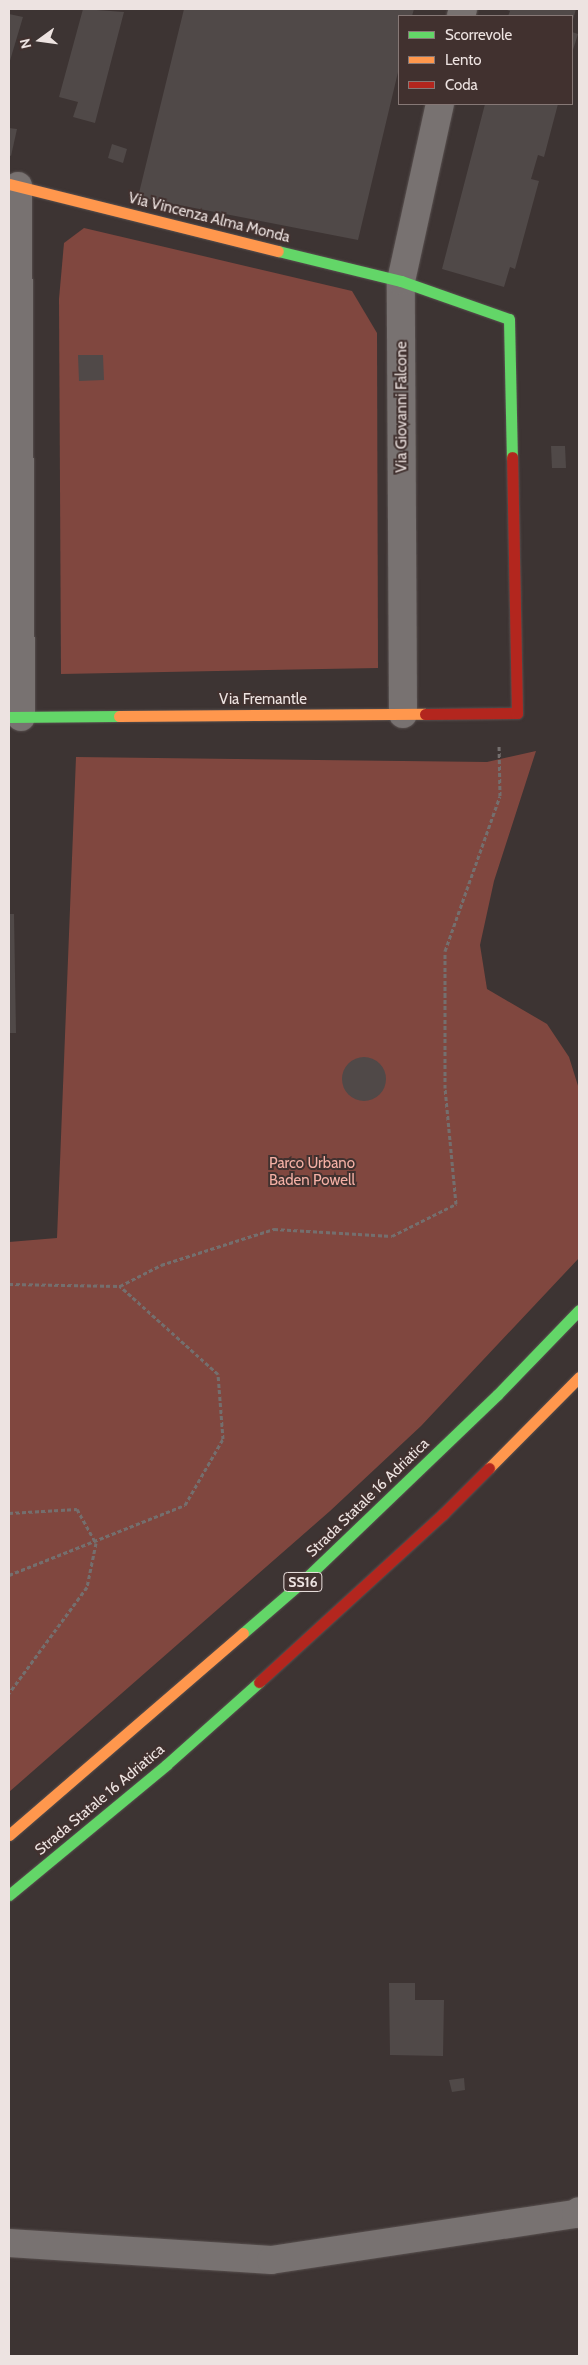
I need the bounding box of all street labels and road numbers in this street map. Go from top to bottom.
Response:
street label: Via Vincenza Alma Monda [126,189,292,247]
street label: Via Giovanni Falcone [393,341,411,473]
street label: Via Fremantle [219,691,307,709]
street label: Strada Statale 16 Adriatica [303,1435,433,1561]
road number: SS16 [283,1570,323,1594]
street label: Strada Statale 16 Adriatica [32,1741,168,1859]

